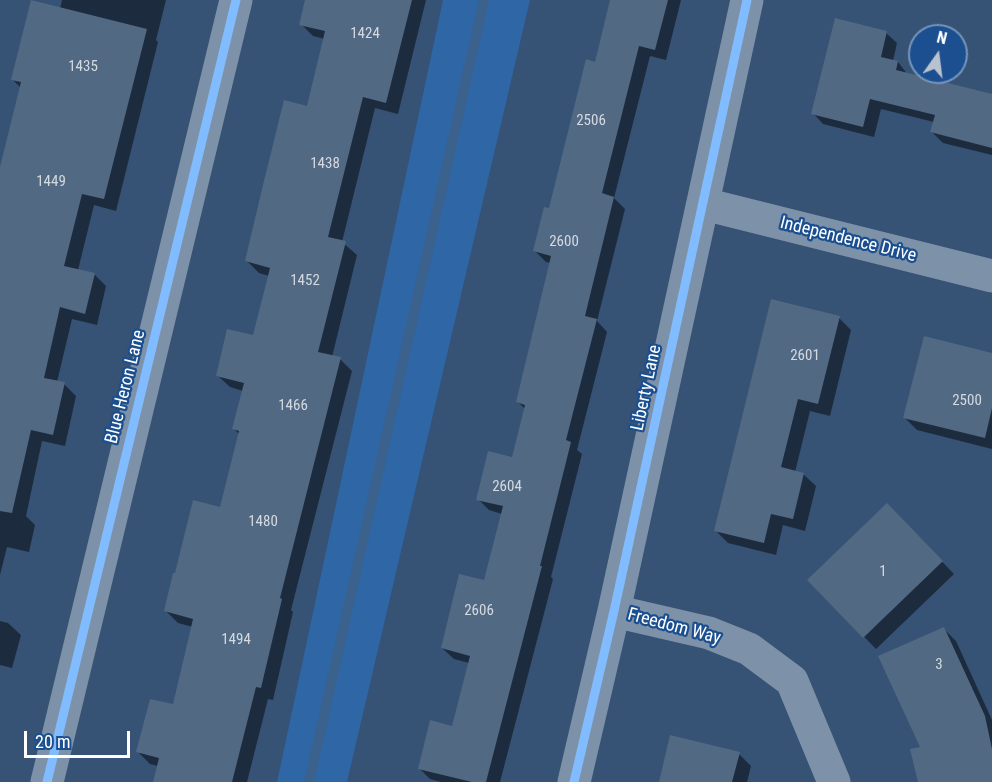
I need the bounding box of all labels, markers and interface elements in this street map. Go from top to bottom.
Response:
north arrow [908,24,968,84]
house number: 1424 [350,25,380,43]
text: N [935,28,949,48]
house number: 1435 [68,58,98,76]
house number: 2506 [576,112,606,130]
house number: 1438 [310,155,340,173]
house number: 1449 [36,173,66,191]
street label: Independence Drive [778,213,918,267]
house number: 2600 [549,233,579,251]
house number: 1452 [290,272,320,290]
street label: Blue Heron Lane [101,328,151,446]
street label: Liberty Lane [627,343,667,433]
house number: 2601 [790,347,820,365]
house number: 2500 [952,392,982,410]
house number: 1466 [278,397,308,415]
house number: 2604 [492,478,522,496]
house number: 1480 [248,513,278,531]
house number: 1 [879,563,887,581]
house number: 2606 [464,602,494,620]
street label: Freedom Way [625,604,723,650]
house number: 1494 [221,631,251,649]
house number: 3 [935,656,943,674]
scale bar [27,719,134,757]
text: 20 m [35,731,70,752]

